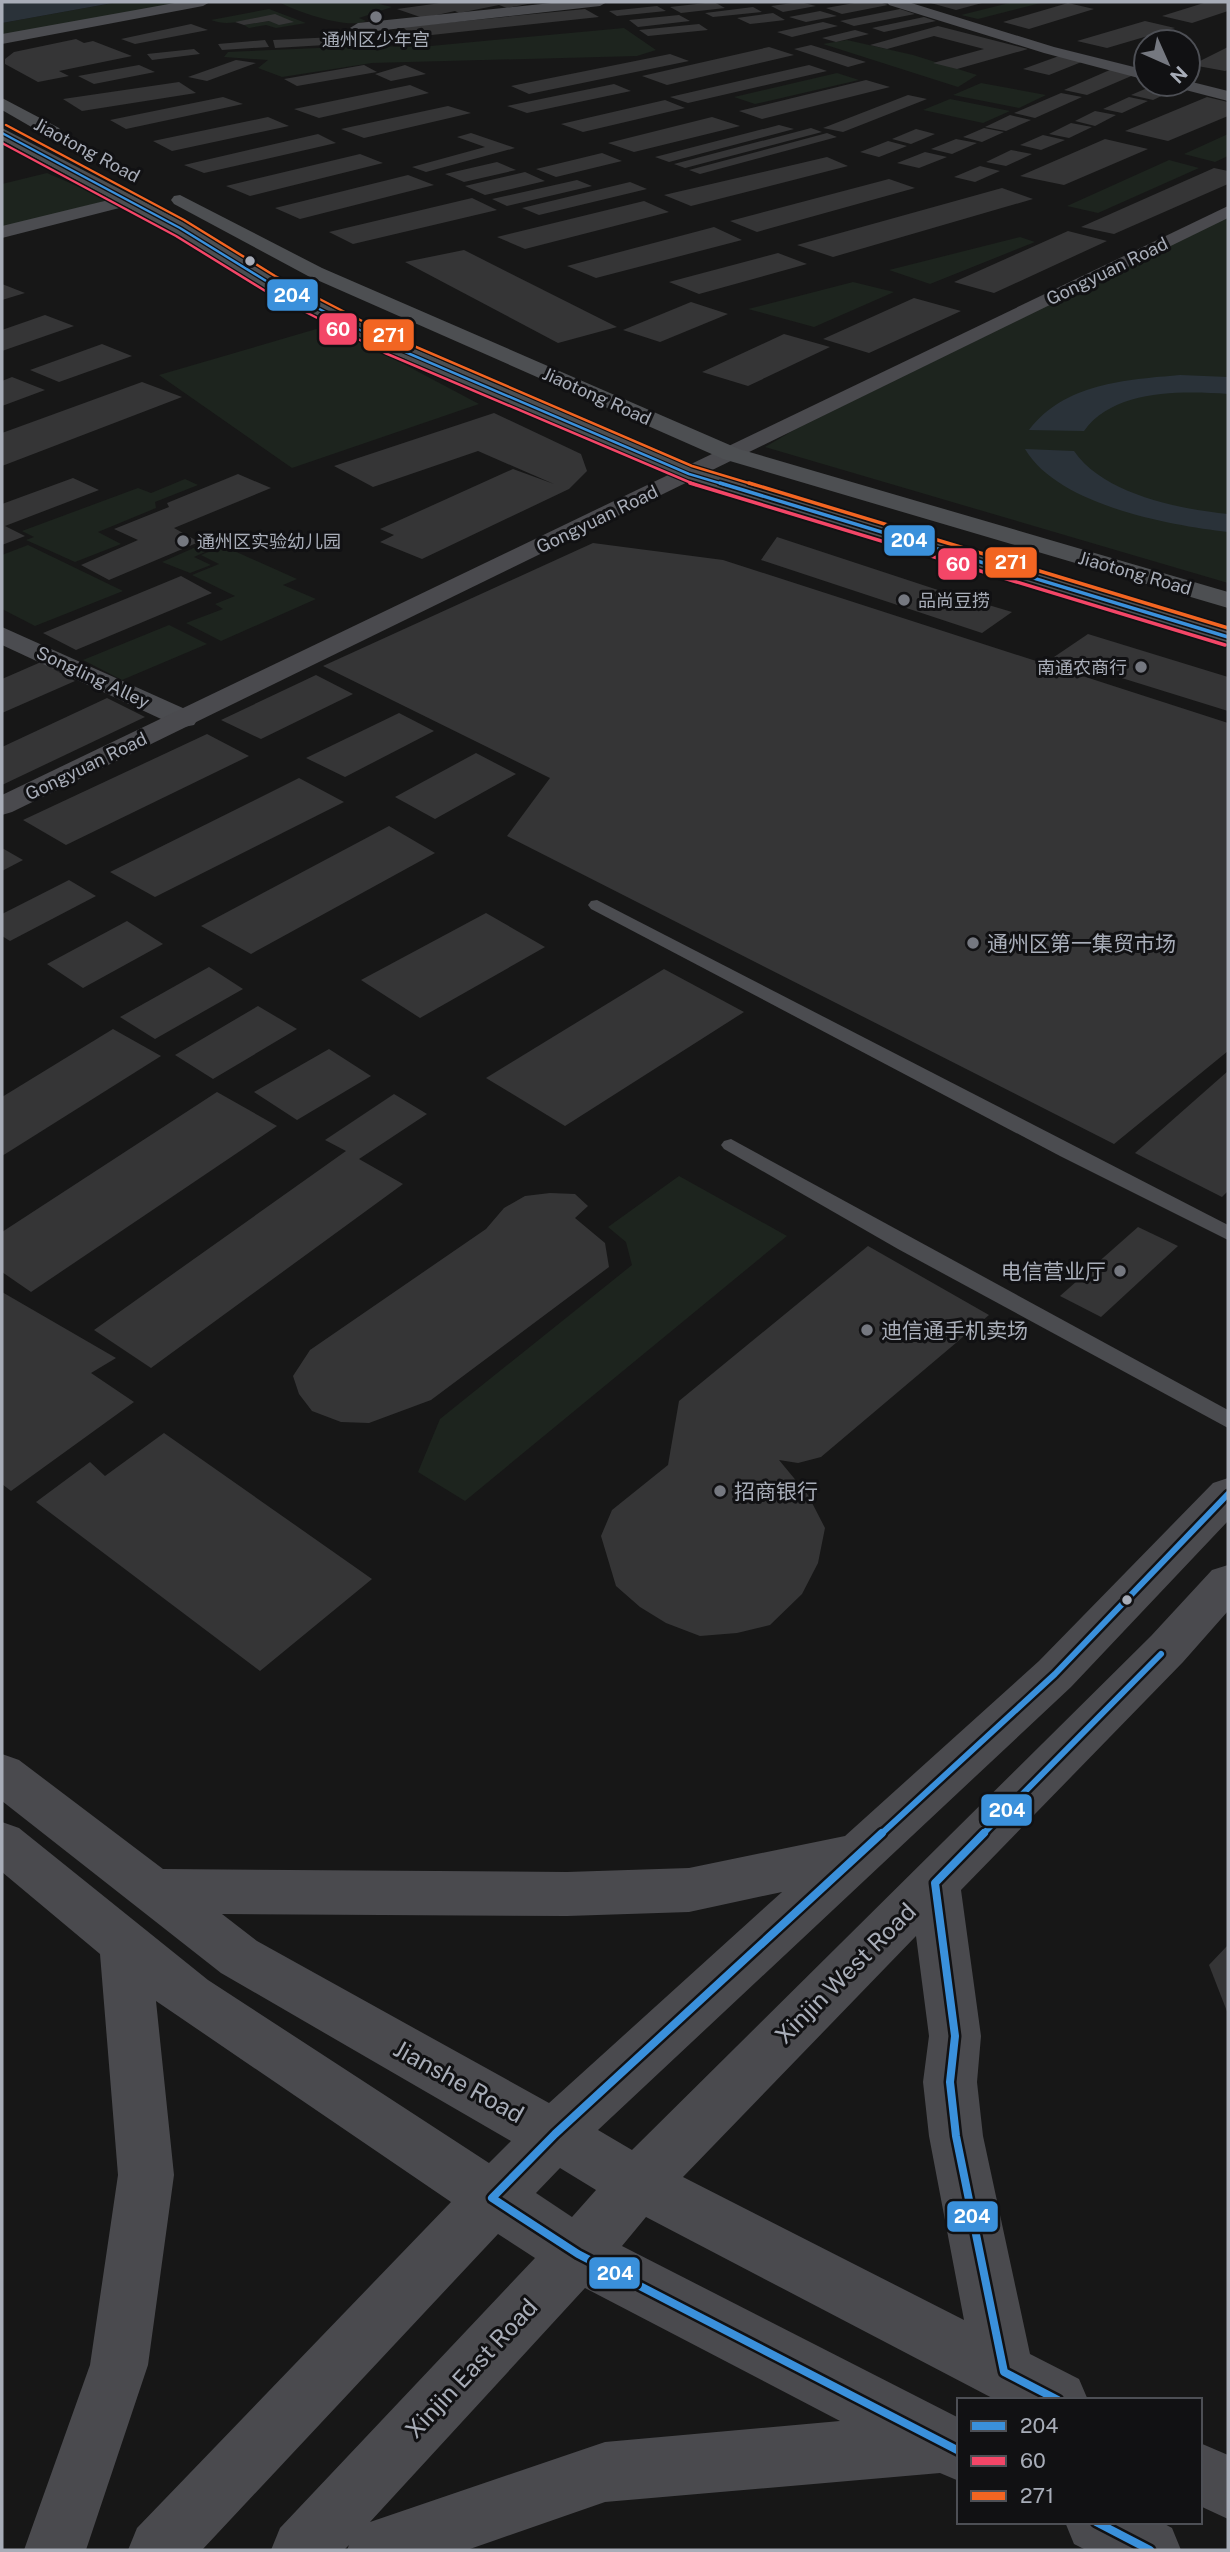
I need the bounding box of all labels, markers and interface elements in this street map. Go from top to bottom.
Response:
marker: 通州区少年宫 [368,9,384,25]
north arrow [1132,28,1202,98]
place label: 通州区少年宫 [322,29,430,50]
text: N [1166,62,1192,88]
street label: Jiaotong Road [31,113,143,187]
street label: Gongyuan Road [1043,233,1171,309]
unlabelled marker [243,254,257,268]
line badge: 204 [266,278,319,312]
text: 204 [274,284,310,306]
line badge: 60 [318,312,358,346]
text: 60 [326,318,350,340]
line badge: 271 [362,318,415,352]
text: 271 [373,324,405,346]
street label: Jiaotong Road [539,363,655,429]
street label: Gongyuan Road [533,481,661,557]
line badge: 204 [883,524,936,557]
text: 204 [891,529,927,551]
place label: 通州区实验幼儿园 [197,531,341,552]
marker: 通州区实验幼儿园 [175,533,191,549]
line badge: 271 [984,546,1038,579]
line badge: 60 [937,547,978,581]
street label: Jiaotong Road [1076,547,1194,599]
text: 271 [995,551,1027,573]
text: 60 [946,553,970,575]
place label: 品尚豆捞 [918,590,990,611]
marker: 品尚豆捞 [896,592,912,608]
street label: Songling Alley [33,642,153,713]
place label: 南通农商行 [1037,657,1127,678]
marker: 南通农商行 [1133,659,1149,675]
street label: Gongyuan Road [22,728,150,804]
place label: 通州区第一集贸市场 [987,931,1176,956]
marker: 通州区第一集贸市场 [965,935,981,951]
place label: 电信营业厅 [1001,1259,1106,1284]
marker: 电信营业厅 [1112,1263,1128,1279]
place label: 迪信通手机卖场 [881,1318,1028,1343]
marker: 迪信通手机卖场 [859,1322,875,1338]
place label: 招商银行 [734,1479,818,1504]
marker: 招商银行 [712,1483,728,1499]
unlabelled marker [1120,1593,1134,1607]
line badge: 204 [980,1793,1033,1827]
text: 204 [989,1799,1025,1821]
street label: Xinjin West Road [769,1897,921,2049]
street label: Jianshe Road [389,2034,529,2128]
line badge: 204 [946,2200,999,2233]
text: 204 [954,2205,990,2227]
line badge: 204 [588,2256,641,2290]
text: 204 [597,2262,633,2284]
street label: Xinjin East Road [399,2292,543,2444]
legend [957,2398,1202,2524]
text: 204 [1020,2413,1059,2438]
text: 60 [1020,2448,1046,2473]
text: 271 [1020,2483,1054,2508]

